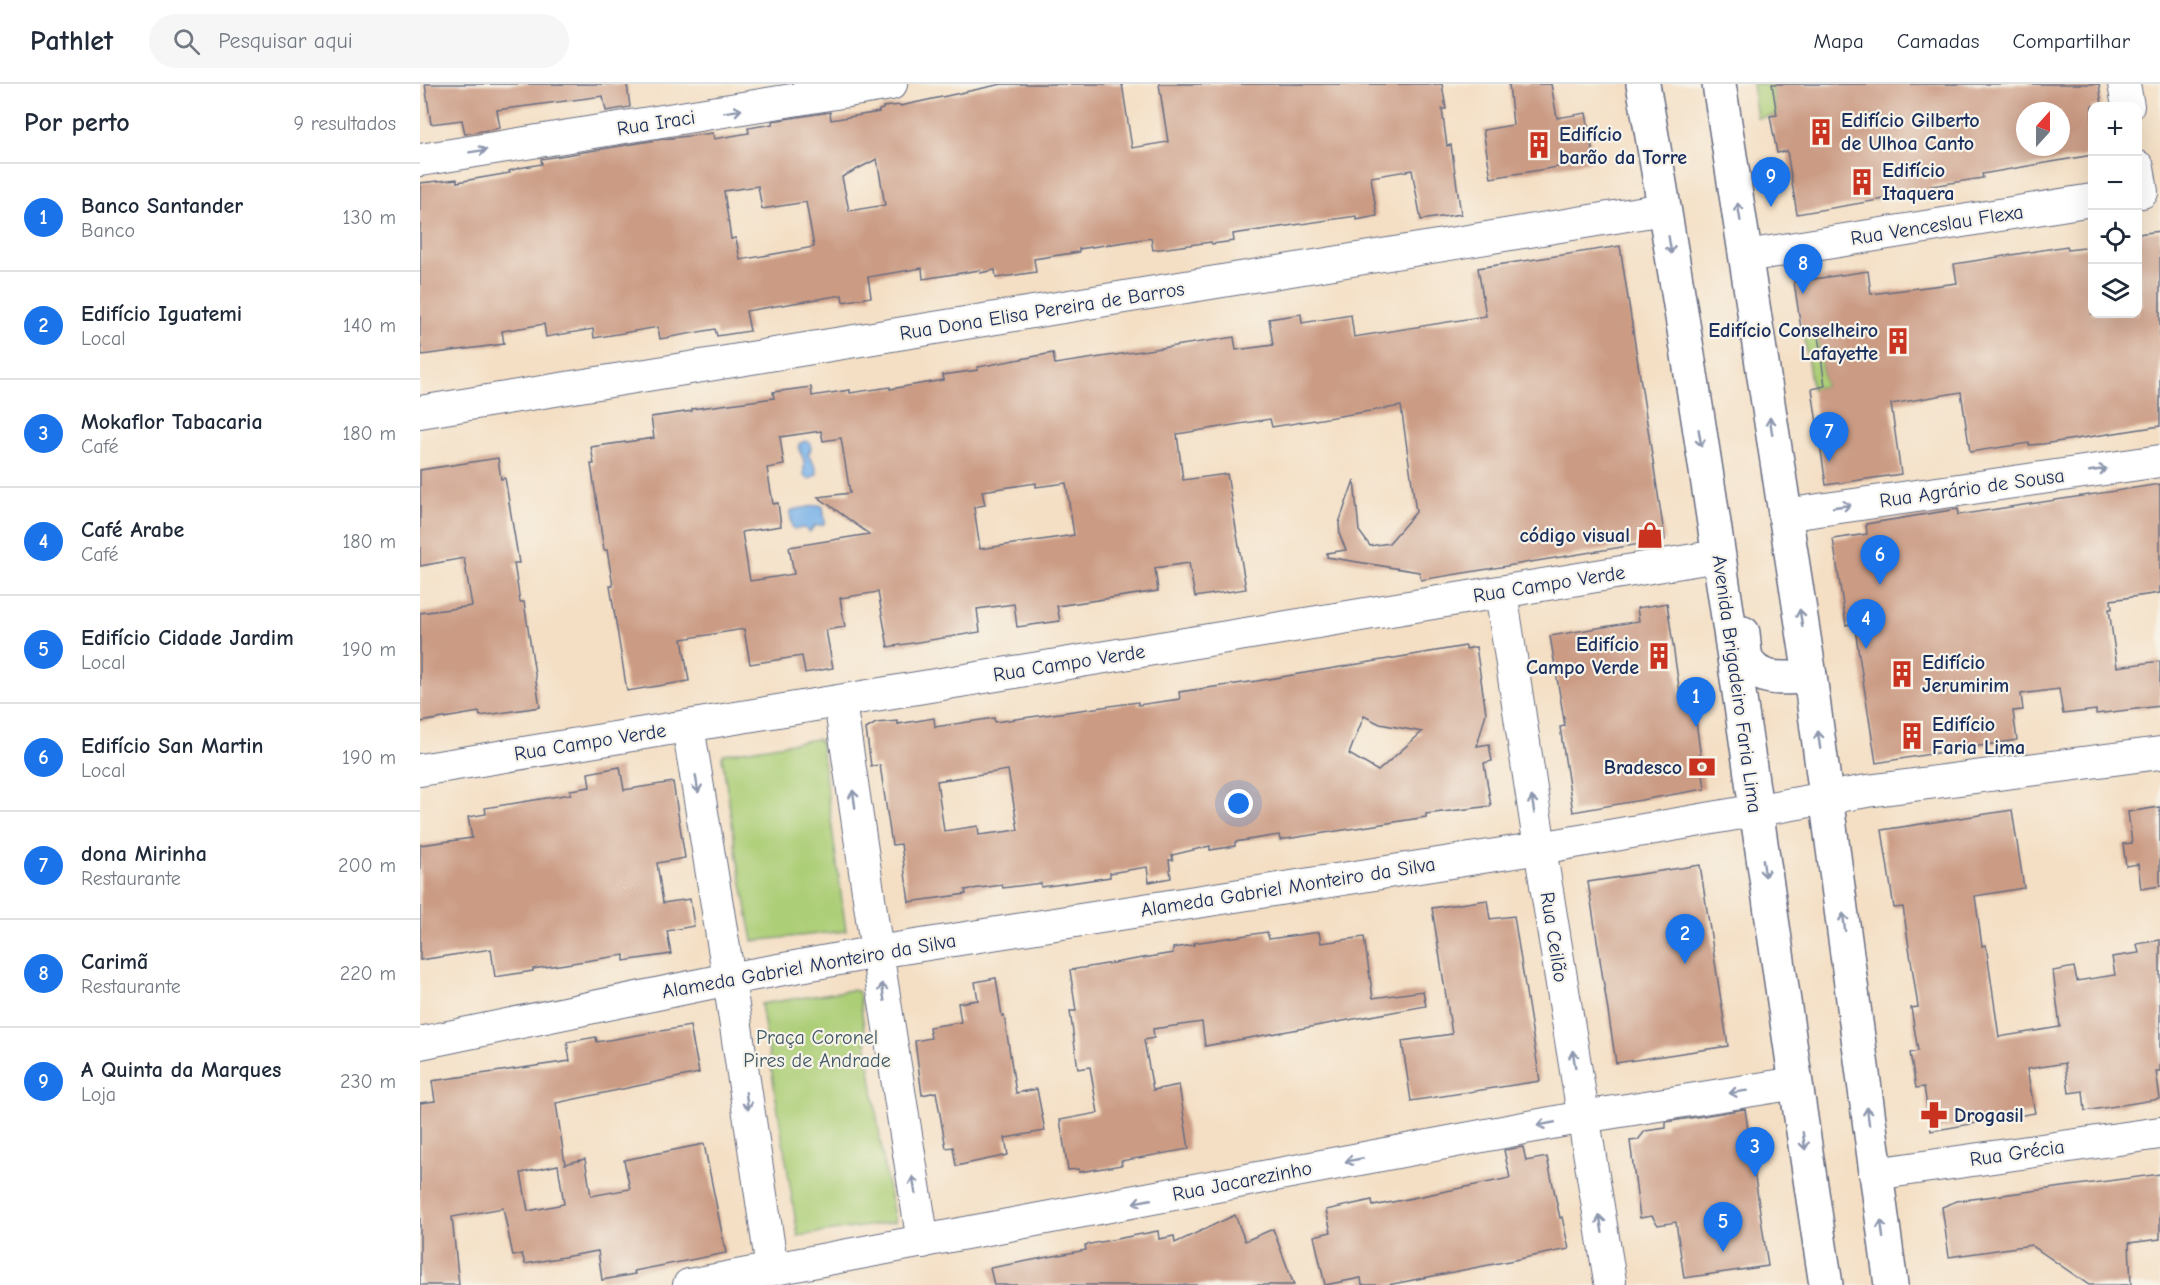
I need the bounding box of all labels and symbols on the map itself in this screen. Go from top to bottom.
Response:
north arrow [2016,102,2070,156]
street label: Rua Iraci [615,105,697,141]
one-way arrow [722,105,742,116]
place label: Edifício Gilberto de Ulhoa Canto [1841,109,1980,155]
building icon: Edifício Gilberto de Ulhoa Canto [1806,117,1836,147]
place label: Edifício barão da Torre [1559,123,1687,169]
building icon: Edifício barão da Torre [1524,130,1554,160]
one-way arrow [467,146,487,157]
pin: 9 [1752,158,1790,207]
place label: Edifício Itaquera [1882,159,1954,205]
building icon: Edifício Itaquera [1847,167,1877,197]
street label: Rua Venceslau Flexa [1849,200,2025,250]
one-way arrow [1734,203,1745,222]
one-way arrow [1664,235,1675,255]
pin: 8 [1784,244,1822,294]
street label: Rua Dona Elisa Pereira de Barros [898,277,1186,345]
place label: Edifício Conselheiro Lafayette [1708,319,1878,365]
building icon: Edifício Conselheiro Lafayette [1883,326,1913,356]
pin: 7 [1810,412,1848,462]
one-way arrow [1766,416,1777,436]
one-way arrow [1694,428,1705,447]
street label: Rua Agrário de Sousa [1878,464,2066,512]
one-way arrow [2087,464,2107,475]
one-way arrow [1832,500,1852,511]
shop icon: código visual [1635,520,1665,550]
place label: código visual [1519,524,1630,547]
pin: 6 [1860,536,1900,585]
street label: Avenida Brigadeiro Faria Lima [1708,554,1766,814]
street label: Rua Campo Verde [1471,561,1627,607]
pin: 4 [1846,600,1886,649]
one-way arrow [1795,609,1806,629]
place label: Edifício Campo Verde [1526,633,1639,679]
street label: Rua Campo Verde [991,640,1147,686]
building icon: Edifício Campo Verde [1644,641,1674,671]
place label: Edifício Jerumirim [1922,651,2009,697]
building icon: Edifício Jerumirim [1887,659,1917,689]
pin: 1 [1676,678,1716,727]
place label: Edifício Faria Lima [1932,713,2025,759]
street label: Rua Campo Verde [512,719,668,765]
building icon: Edifício Faria Lima [1897,721,1927,751]
one-way arrow [1813,730,1824,750]
bank icon: Bradesco [1687,752,1717,782]
place label: Bradesco [1604,756,1682,779]
one-way arrow [692,774,703,793]
your location [1224,789,1253,818]
one-way arrow [848,790,859,810]
one-way arrow [1528,795,1539,815]
street label: Alameda Gabriel Monteiro da Silva [1139,852,1437,922]
one-way arrow [1758,858,1769,878]
street label: Rua Ceilão [1536,890,1572,984]
one-way arrow [1838,913,1849,932]
pin: 2 [1666,914,1704,964]
street label: Alameda Gabriel Monteiro da Silva [660,929,958,1003]
one-way arrow [877,983,888,1002]
park label: Praça Coronel Pires de Andrade [743,1026,891,1072]
one-way arrow [1568,1050,1579,1070]
one-way arrow [1729,1087,1748,1098]
one-way arrow [742,1091,753,1111]
pharmacy icon: Drogasil [1919,1100,1949,1130]
place label: Drogasil [1954,1104,2024,1127]
one-way arrow [1862,1106,1873,1126]
one-way arrow [1536,1119,1556,1130]
pin: 3 [1736,1128,1774,1177]
one-way arrow [1799,1130,1810,1150]
street label: Rua Grécia [1968,1135,2066,1171]
one-way arrow [1345,1155,1364,1166]
street label: Rua Jacarezinho [1170,1156,1314,1206]
one-way arrow [908,1175,919,1195]
one-way arrow [1133,1195,1152,1206]
pin: 5 [1704,1202,1742,1252]
one-way arrow [1595,1214,1606,1234]
one-way arrow [1877,1220,1888,1240]

